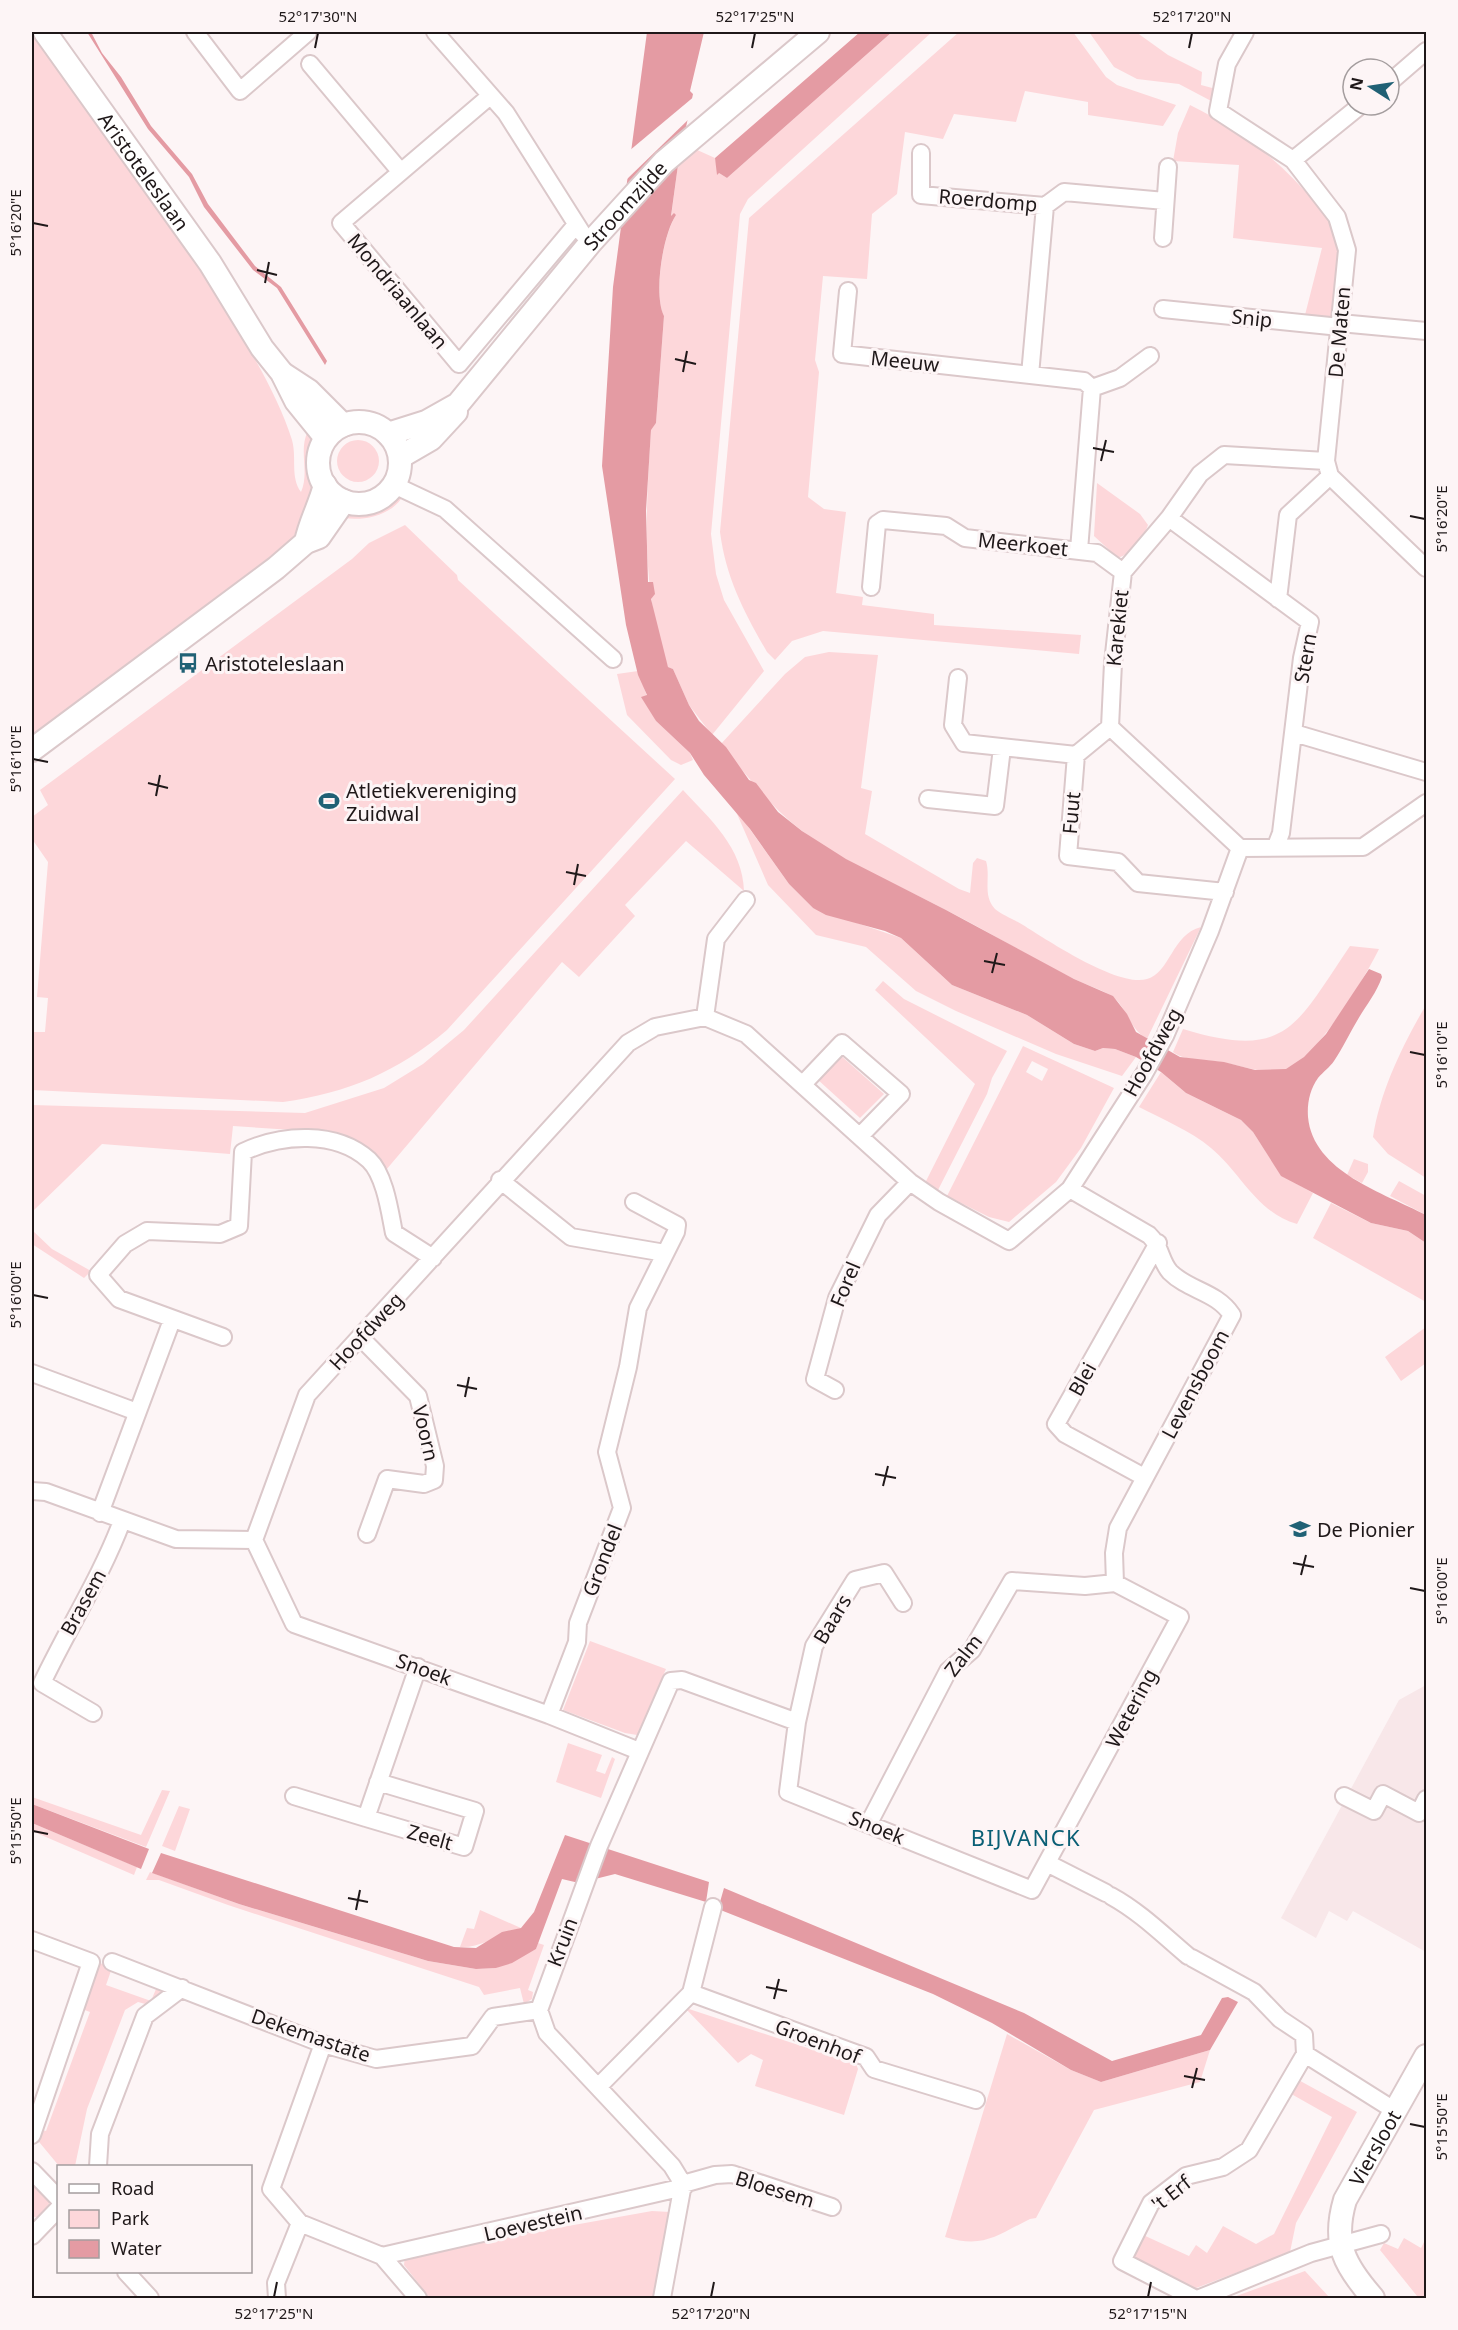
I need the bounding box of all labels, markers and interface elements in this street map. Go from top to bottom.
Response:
text: 52°17'30"N [279,6,357,26]
text: 52°17'25"N [716,6,794,26]
text: 52°17'20"N [1153,6,1231,26]
north arrow [1341,57,1401,117]
text: N [1344,75,1368,93]
street label: Aristoteleslaan [93,106,196,236]
street label: Stroomzijde [577,155,672,255]
street label: Roerdomp [937,182,1039,218]
text: 5°16'20"E [5,189,25,257]
street label: Mondriaanlaan [342,228,454,354]
street label: De Maten [1322,285,1356,379]
street label: Snip [1230,302,1274,334]
street label: Meeuw [869,344,941,378]
text: 5°16'20"E [1431,485,1451,553]
street label: Meerkoet [977,526,1069,562]
street label: Karekiet [1100,588,1134,668]
street label: Stern [1287,631,1323,685]
place label: Aristoteleslaan [205,650,345,677]
bus stop icon: Aristoteleslaan [176,651,200,675]
text: 5°16'10"E [5,725,25,793]
place label: Atletiekvereniging Zuidwal [346,777,517,827]
sports icon: Atletiekvereniging Zuidwal [317,789,341,813]
street label: Fuut [1056,791,1086,835]
street label: Hoofdweg [1117,1003,1187,1101]
text: 5°16'10"E [1431,1021,1451,1089]
street label: Forel [823,1257,867,1311]
text: 5°16'00"E [5,1261,25,1329]
street label: Hoofdweg [323,1286,409,1376]
street label: Levensboom [1155,1325,1235,1443]
street label: Blei [1062,1357,1102,1401]
street label: Voorn [406,1402,446,1464]
place label: De Pionier [1317,1516,1415,1543]
school or university icon: De Pionier [1288,1517,1312,1541]
street label: Grondel [576,1520,628,1600]
text: 5°16'00"E [1431,1557,1451,1625]
street label: Brasem [54,1564,112,1640]
street label: Baars [807,1589,857,1649]
street label: Zalm [938,1628,988,1682]
street label: Snoek [392,1646,456,1692]
street label: Wetering [1099,1664,1163,1752]
text: 5°15'50"E [5,1797,25,1865]
street label: Snoek [845,1804,909,1850]
street label: Zeelt [404,1818,456,1856]
district label: BIJVANCK [971,1822,1081,1852]
street label: Kruin [540,1914,584,1970]
street label: Dekemastate [248,2002,374,2068]
street label: Groenhof [771,2012,866,2070]
text: 5°15'50"E [1431,2093,1451,2161]
street label: Viersloot [1342,2105,1407,2190]
street label: Bloesem [732,2164,818,2214]
legend [57,2165,252,2273]
street label: 't Erf [1146,2168,1197,2217]
text: Road [111,2176,154,2200]
street label: Loevestein [481,2199,585,2247]
text: Park [111,2206,149,2230]
text: Water [111,2236,162,2260]
text: 52°17'25"N [235,2303,313,2323]
text: 52°17'20"N [672,2303,750,2323]
text: 52°17'15"N [1109,2303,1187,2323]

